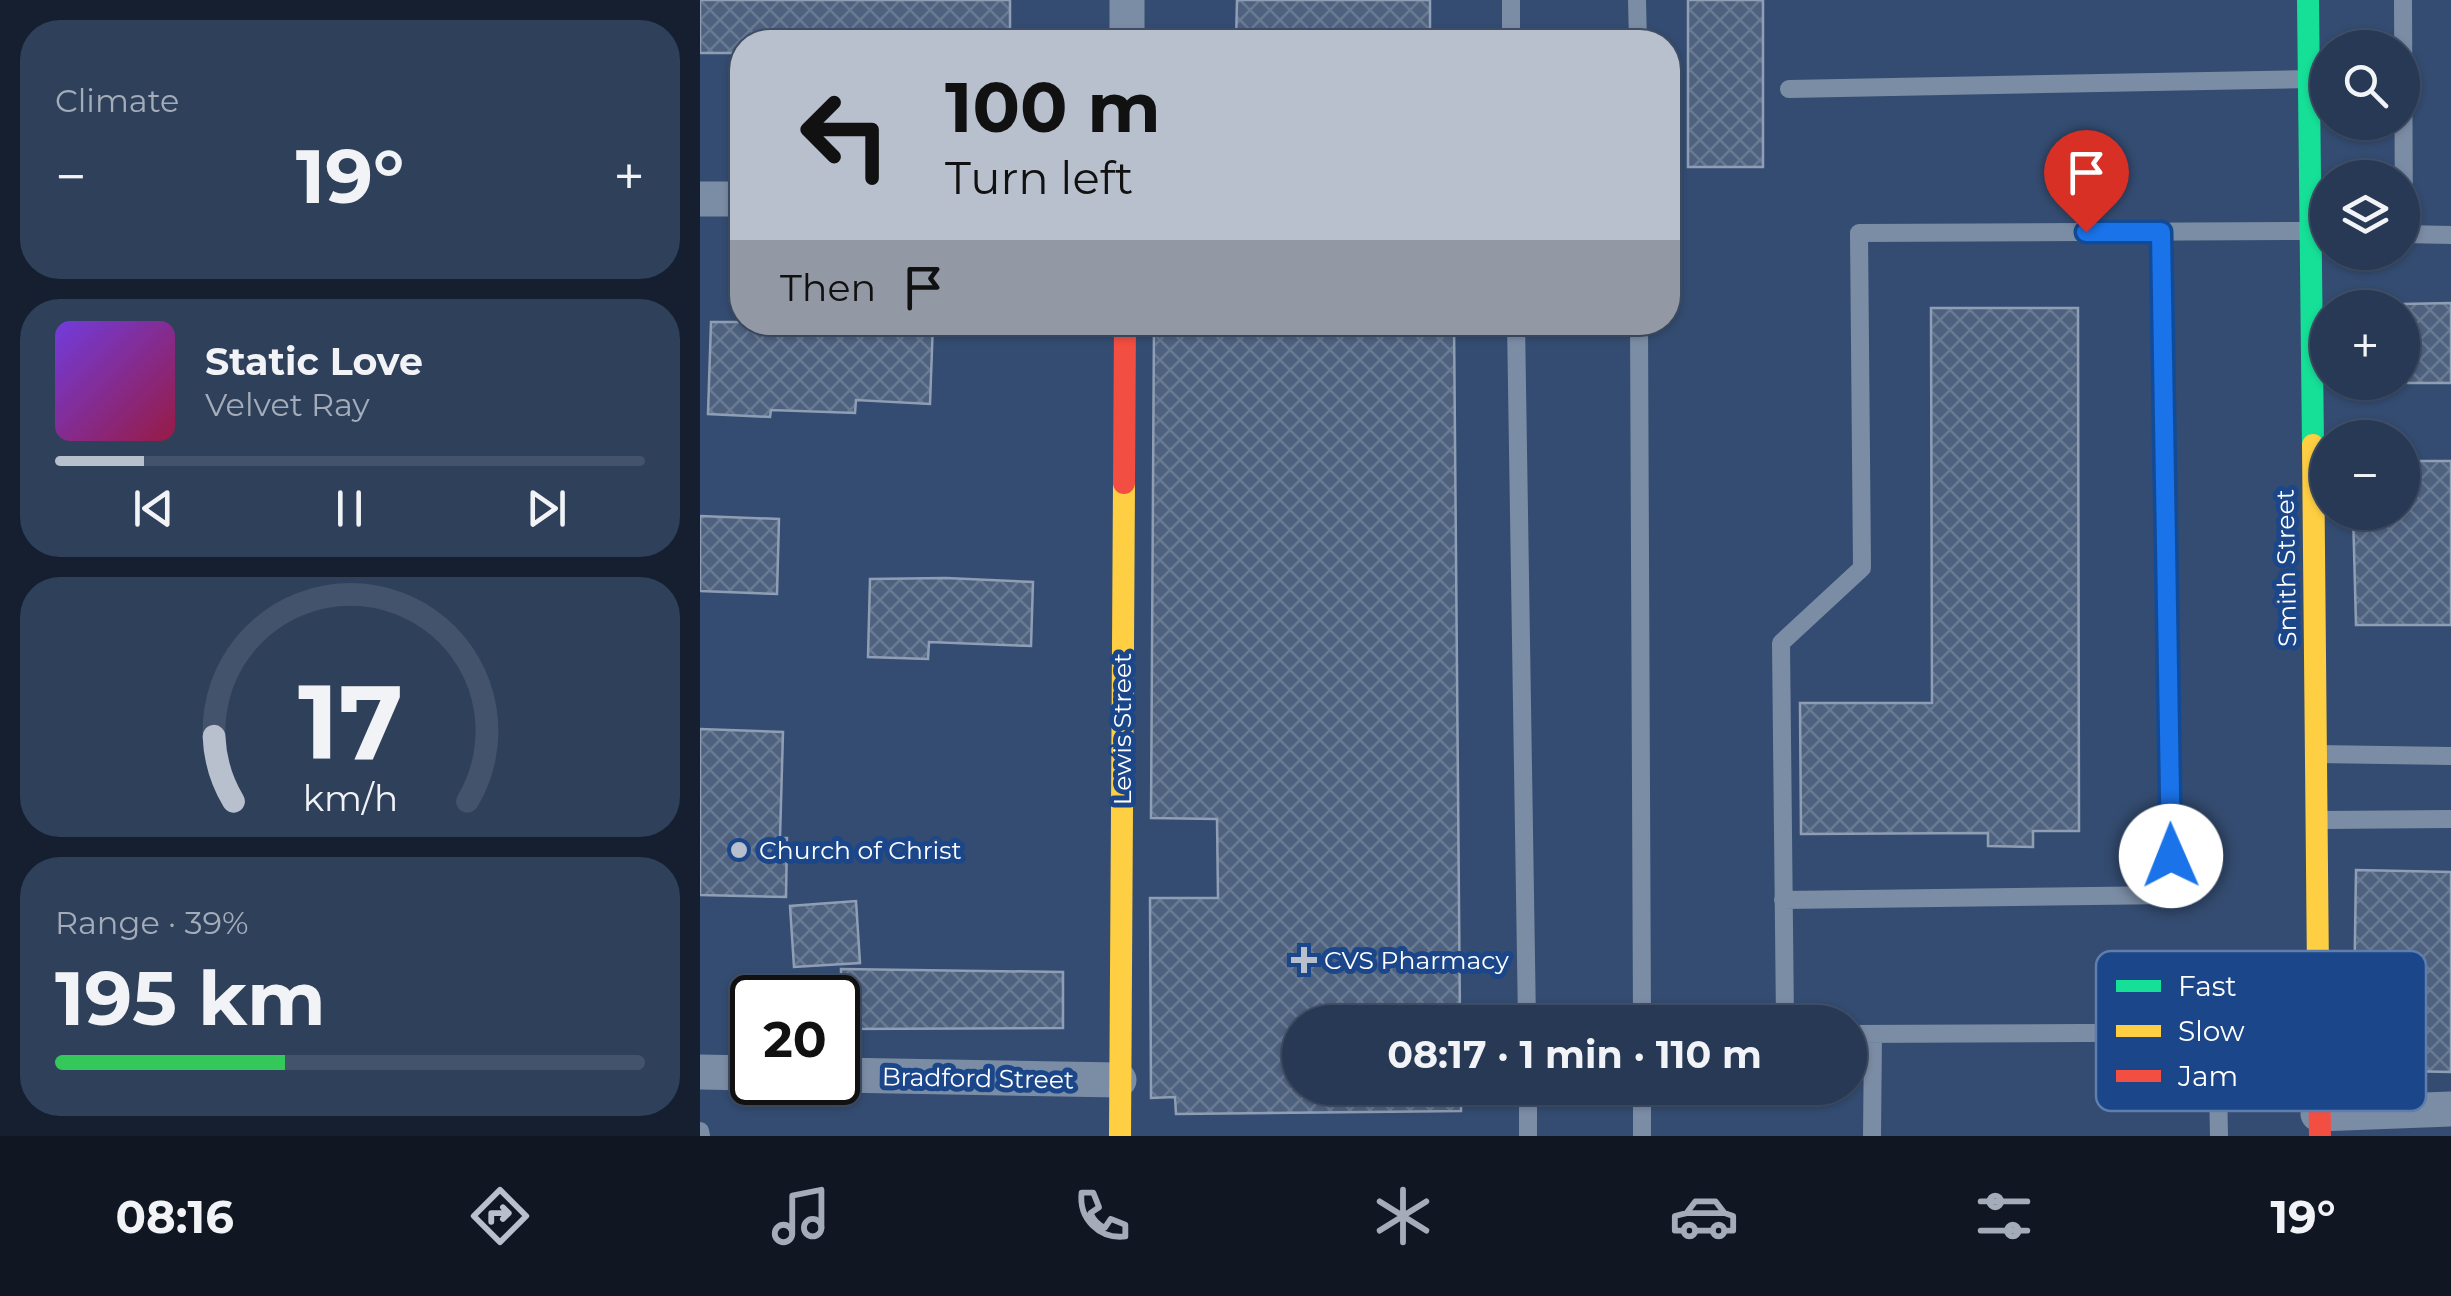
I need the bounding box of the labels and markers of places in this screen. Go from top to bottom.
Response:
pin [2044,130,2129,233]
place label: Church of Christ [759,835,962,865]
marker: Church of Christ [728,839,750,861]
place label: CVS Pharmacy [1324,945,1509,975]
marker: CVS Pharmacy [1293,949,1315,971]

